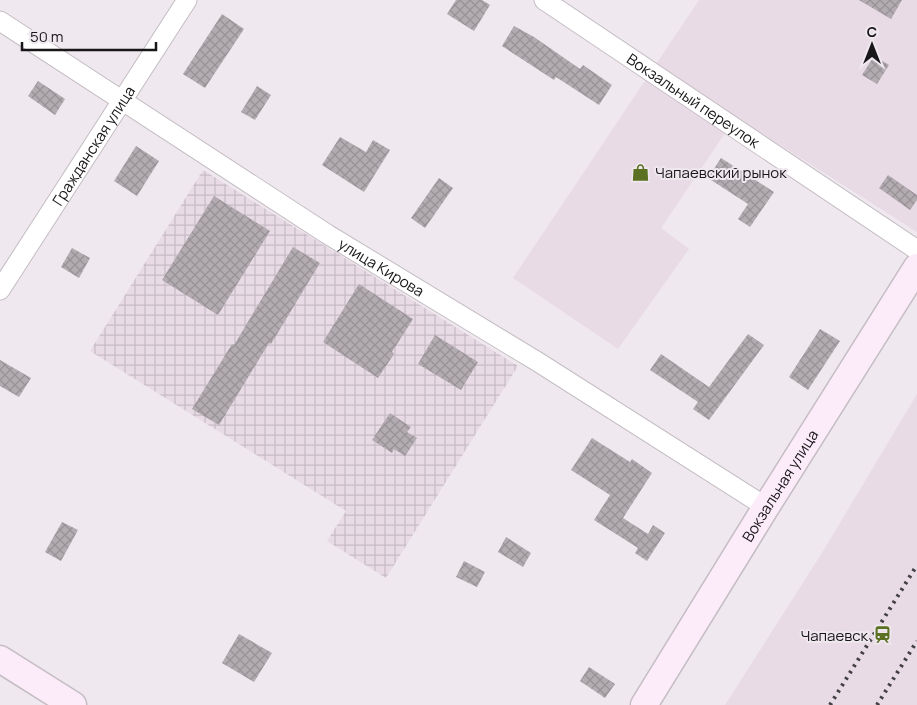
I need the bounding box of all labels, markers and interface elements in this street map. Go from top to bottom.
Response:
scale bar [22,20,156,52]
north arrow [847,20,897,70]
text: С [867,22,877,41]
text: 50 m [30,26,64,47]
street label: Вокзальный переулок [623,48,765,153]
street label: Гражданская улица [47,81,140,209]
shop icon: Чапаевский рынок [631,162,651,182]
place label: Чапаевский рынок [655,162,787,183]
street label: улица Кирова [335,233,428,301]
street label: Вокзальная улица [737,425,823,546]
place label: Чапаевск [801,625,869,646]
station icon: Чапаевск [872,625,892,645]

